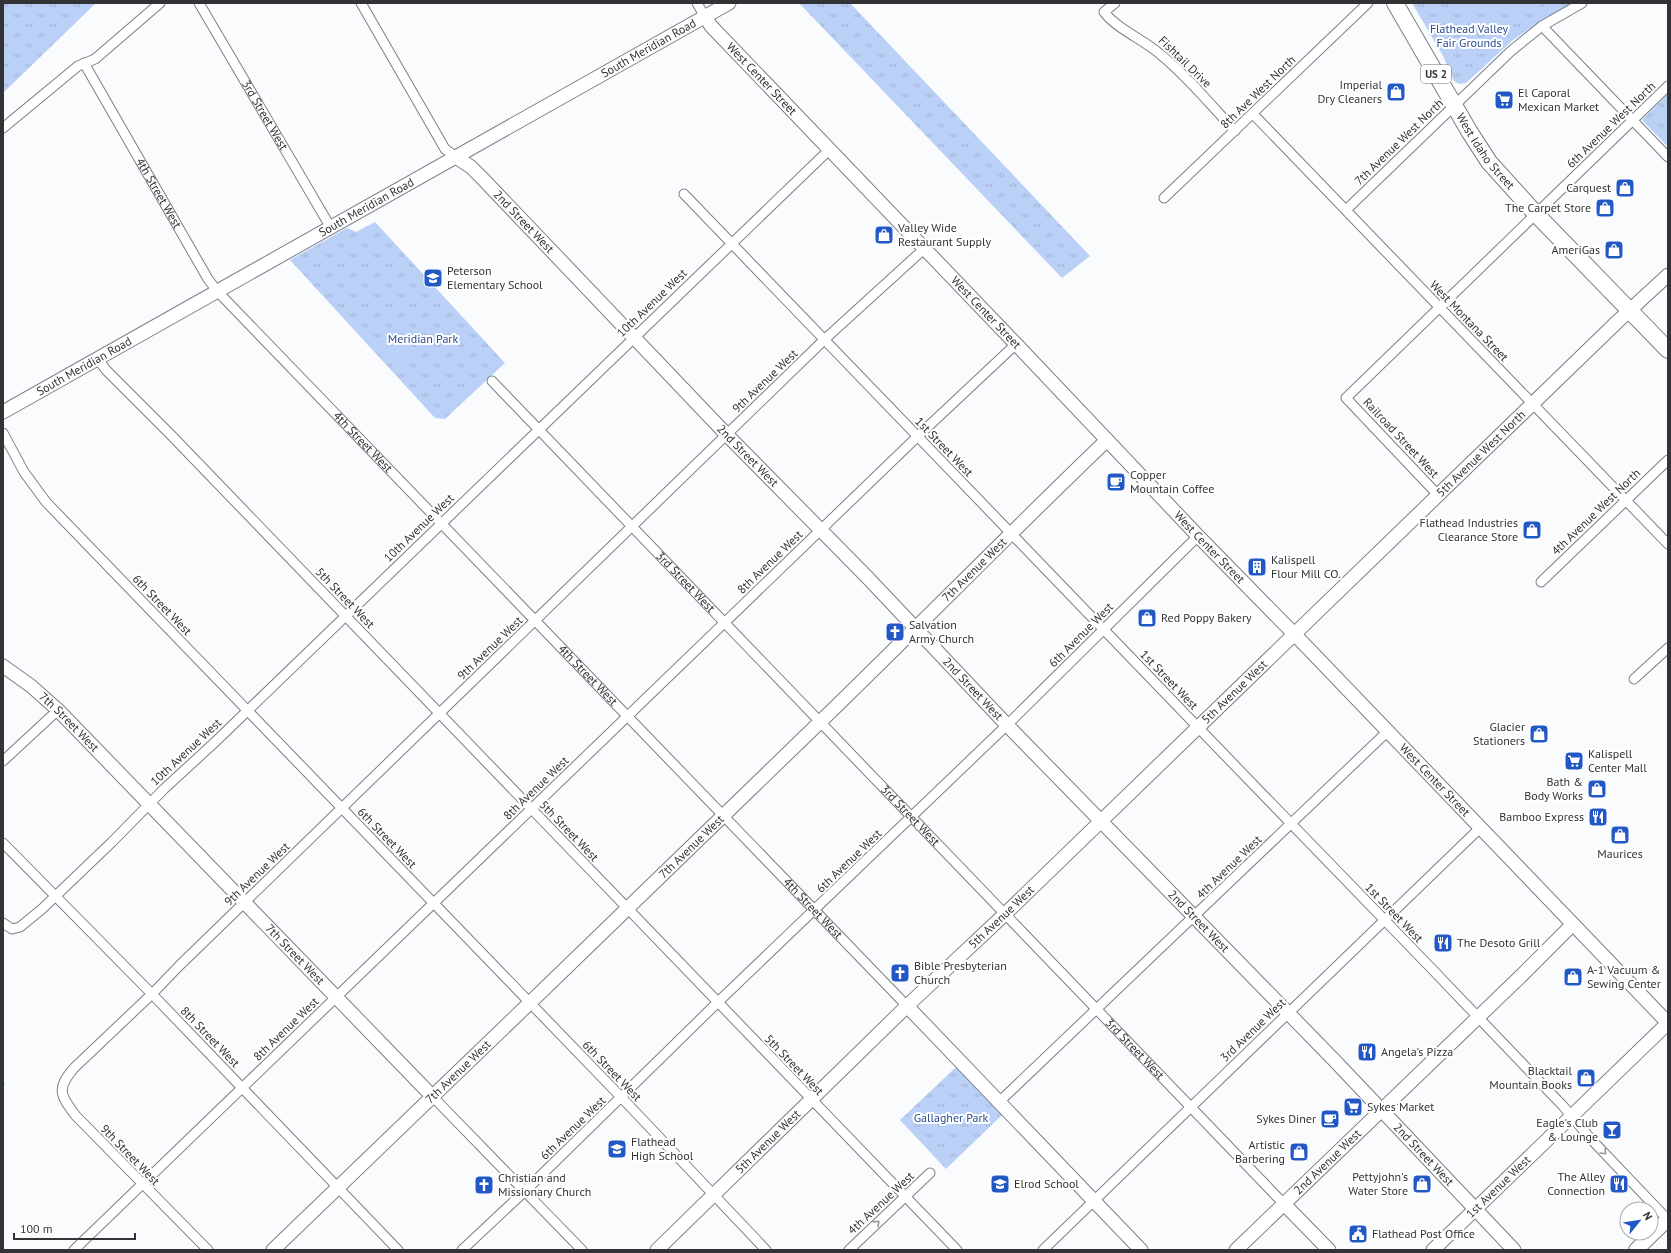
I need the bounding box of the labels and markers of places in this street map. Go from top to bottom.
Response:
place label: Imperial Dry Cleaners [1318,77,1382,106]
shop icon: Imperial Dry Cleaners [1385,81,1407,103]
place label: El Caporal Mexican Market [1518,85,1599,114]
supermarket icon: El Caporal Mexican Market [1493,89,1515,111]
shop icon: Carquest [1614,177,1636,199]
place label: Carquest [1566,180,1611,195]
shop icon: The Carpet Store [1594,197,1616,219]
place label: The Carpet Store [1505,200,1591,215]
place label: Valley Wide Restaurant Supply [897,220,991,249]
shop icon: Valley Wide Restaurant Supply [873,224,895,246]
shop icon: AmeriGas [1603,239,1625,261]
place label: AmeriGas [1551,242,1600,257]
place label: Peterson Elementary School [447,263,543,292]
school or university icon: Peterson Elementary School [422,267,444,289]
place label: Copper Mountain Coffee [1130,467,1214,496]
cafe icon: Copper Mountain Coffee [1105,471,1127,493]
place label: Flathead Industries Clearance Store [1419,515,1518,544]
shop icon: Flathead Industries Clearance Store [1521,519,1543,541]
place label: Kalispell Flour Mill CO. [1271,552,1341,581]
building icon: Kalispell Flour Mill CO. [1246,556,1268,578]
shop icon: Red Poppy Bakery [1136,607,1158,629]
place label: Red Poppy Bakery [1161,610,1252,625]
place label: Salvation Army Church [909,617,974,646]
church icon: Salvation Army Church [884,621,906,643]
place label: Glacier Stationers [1473,719,1525,748]
shop icon: Glacier Stationers [1528,723,1550,745]
place label: Kalispell Center Mall [1588,746,1647,775]
supermarket icon: Kalispell Center Mall [1563,750,1585,772]
place label: Bath & Body Works [1524,774,1583,803]
shop icon: Bath & Body Works [1586,778,1608,800]
restaurant icon: Bamboo Express [1587,806,1609,828]
place label: Bamboo Express [1499,809,1584,824]
shop icon: Maurices [1609,824,1631,846]
place label: Maurices [1597,846,1643,861]
restaurant icon: The Desoto Grill [1432,932,1454,954]
place label: The Desoto Grill [1457,935,1541,950]
place label: Bible Presbyterian Church [914,958,1007,987]
church icon: Bible Presbyterian Church [889,962,911,984]
place label: A-1 Vacuum & Sewing Center [1587,962,1661,991]
shop icon: A-1 Vacuum & Sewing Center [1562,966,1584,988]
restaurant icon: Angela's Pizza [1356,1041,1378,1063]
place label: Angela's Pizza [1381,1044,1453,1059]
place label: Blacktail Mountain Books [1489,1063,1572,1092]
shop icon: Blacktail Mountain Books [1575,1067,1597,1089]
supermarket icon: Sykes Market [1342,1096,1364,1118]
place label: Sykes Market [1367,1099,1434,1114]
cafe icon: Sykes Diner [1319,1108,1341,1130]
place label: Sykes Diner [1256,1111,1316,1126]
place label: Eagle's Club & Lounge [1536,1115,1598,1144]
bar icon: Eagle's Club & Lounge [1601,1119,1623,1141]
place label: Flathead High School [631,1134,694,1163]
place label: Artistic Barbering [1235,1137,1286,1166]
school or university icon: Flathead High School [606,1138,628,1160]
shop icon: Artistic Barbering [1288,1141,1310,1163]
place label: Pettyjohn's Water Store [1348,1169,1408,1198]
place label: The Alley Connection [1547,1169,1605,1198]
place label: Christian and Missionary Church [498,1170,591,1199]
school or university icon: Elrod School [989,1173,1011,1195]
shop icon: Pettyjohn's Water Store [1411,1173,1433,1195]
restaurant icon: The Alley Connection [1608,1173,1630,1195]
church icon: Christian and Missionary Church [473,1174,495,1196]
place label: Elrod School [1014,1176,1079,1191]
public building icon: Flathead Post Office [1347,1223,1369,1245]
place label: Flathead Post Office [1372,1226,1475,1241]

